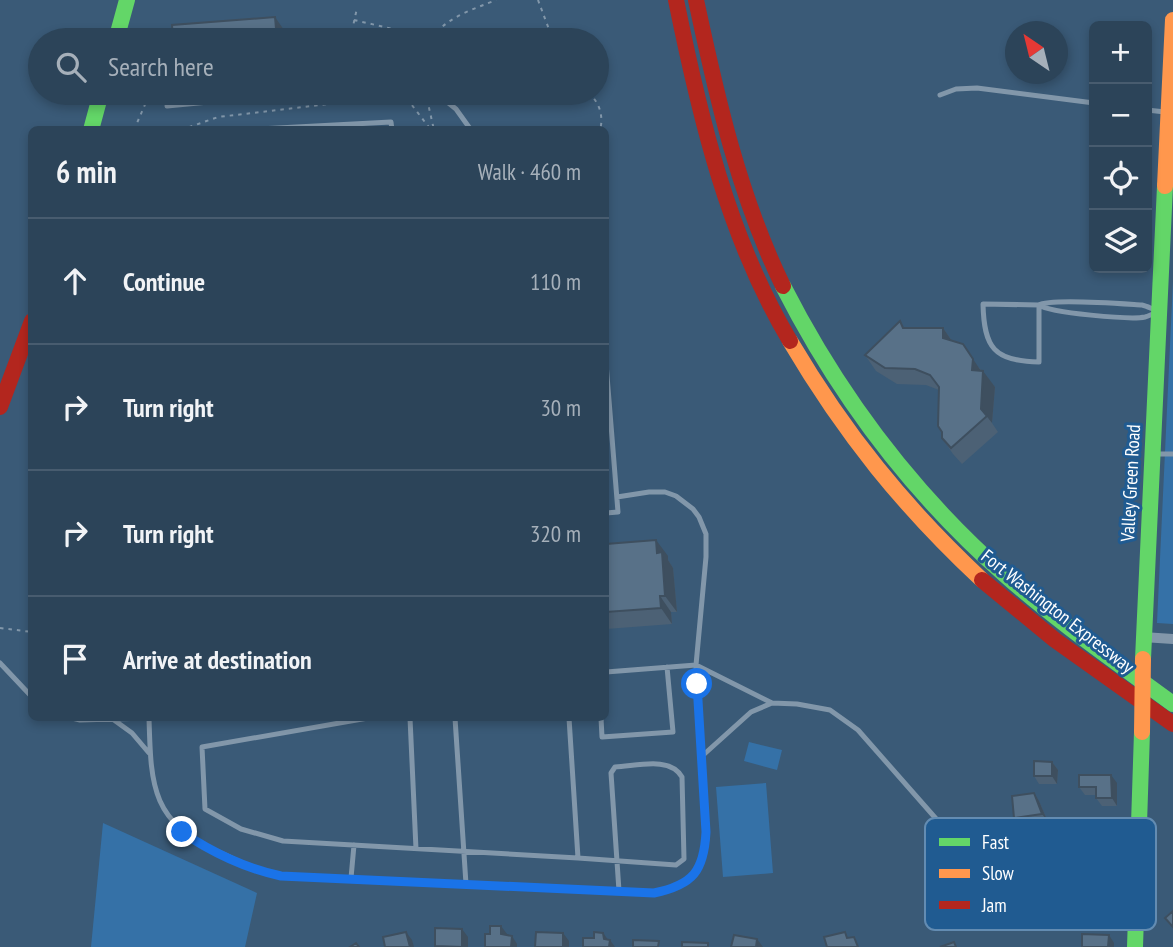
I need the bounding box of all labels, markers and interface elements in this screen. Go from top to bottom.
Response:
north arrow [1005,21,1068,84]
map controls [1089,21,1152,273]
button: + [1089,21,1152,84]
search box [28,28,609,105]
icon: search [52,48,90,86]
text: Search here [108,50,214,83]
button: − [1089,84,1152,147]
button: locate [1089,147,1152,210]
text: 6 min [56,152,117,191]
text: Walk · 460 m [478,157,581,186]
button: layers [1089,210,1152,273]
icon: ahead [56,262,94,300]
text: Continue [123,265,205,298]
text: 110 m [530,267,581,296]
icon: right [56,388,94,426]
text: Turn right [123,391,214,424]
text: 30 m [540,393,581,422]
street label: Valley Green Road [1115,424,1145,543]
icon: right [56,514,94,552]
text: Turn right [123,517,214,550]
text: 320 m [530,519,581,548]
street label: Fort Washington Expressway [977,544,1140,679]
icon: arrive [56,640,94,678]
text: Arrive at destination [123,643,312,676]
route start [681,668,712,699]
route end [166,816,197,847]
legend [925,818,1156,930]
text: Fast [982,830,1010,854]
text: Slow [982,861,1015,885]
text: Jam [981,893,1007,917]

